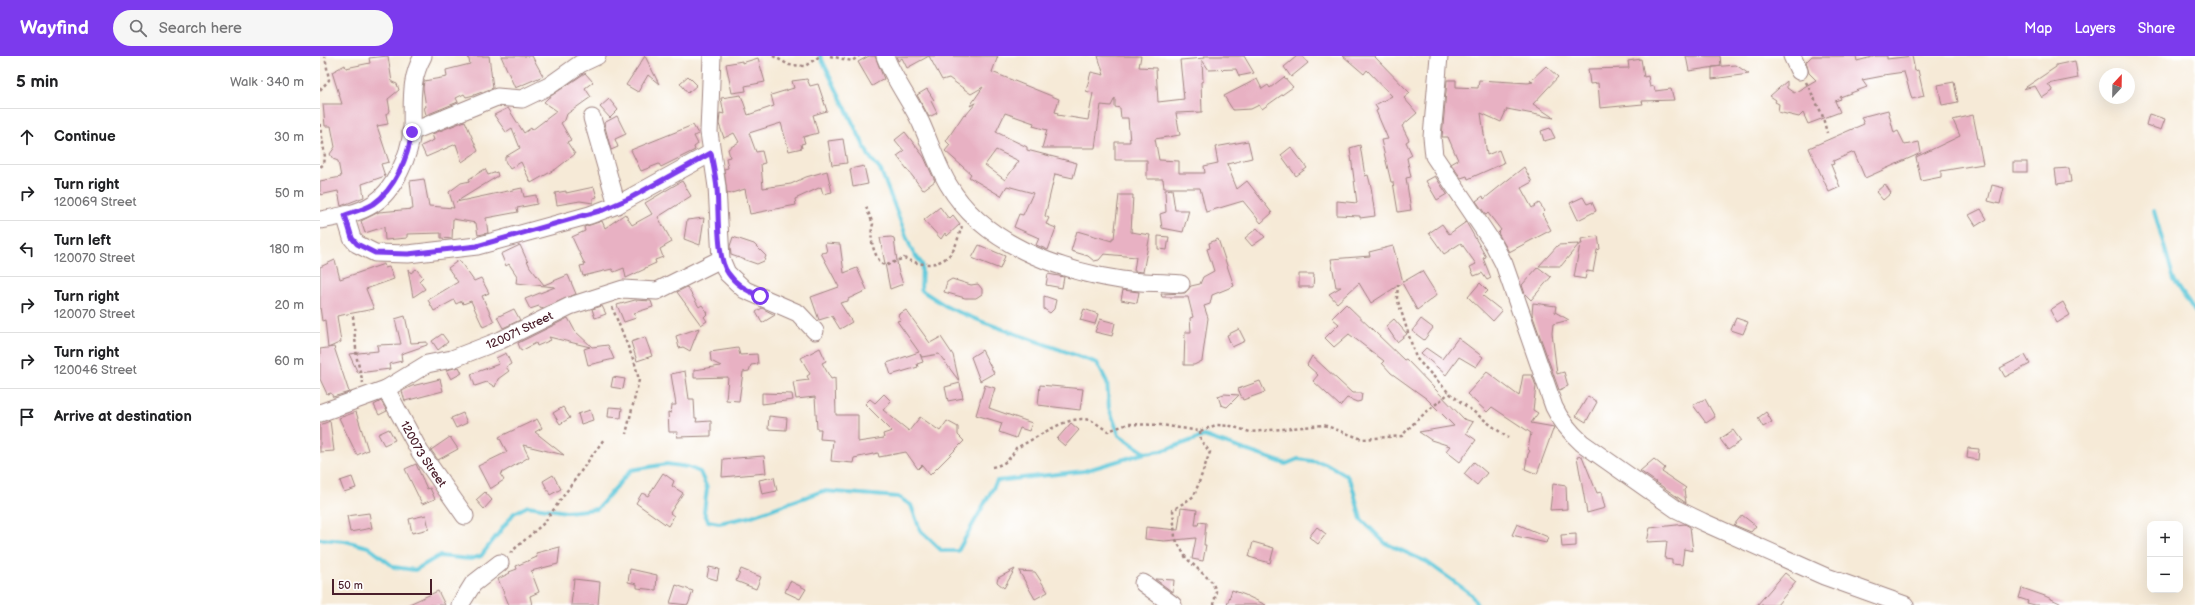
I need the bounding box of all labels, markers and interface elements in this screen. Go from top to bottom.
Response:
search box [113,10,393,46]
text: Wayfind [20,17,89,40]
icon: search [127,17,149,39]
text: Search here [159,19,242,38]
text: Map [2024,20,2052,37]
text: Layers [2074,20,2116,37]
text: Share [2138,20,2175,37]
north arrow [2099,68,2135,104]
text: 5 min [16,72,59,92]
text: Walk · 340 m [230,74,304,90]
route end [403,123,421,141]
icon: ahead [16,126,38,148]
text: Continue [54,127,116,146]
text: 30 m [274,129,304,145]
text: Turn right [54,175,119,194]
icon: right [16,182,38,204]
text: 50 m [275,185,304,201]
text: 120069 Street [54,194,136,210]
text: Turn left [54,231,111,250]
icon: left [16,238,38,260]
text: 180 m [269,241,304,257]
text: 120070 Street [54,250,135,266]
text: Turn right [54,287,119,306]
route start [751,287,769,305]
icon: right [16,294,38,316]
text: 20 m [274,297,304,313]
text: 120070 Street [54,306,135,322]
street label: 120071 Street [484,308,556,353]
text: Turn right [54,343,119,362]
icon: right [16,350,38,372]
text: 60 m [274,353,304,369]
text: 120046 Street [54,362,137,378]
icon: arrive [16,406,38,428]
text: Arrive at destination [54,407,192,426]
street label: 120073 Street [397,418,450,490]
map controls [2147,521,2183,593]
button: + [2147,521,2183,557]
button: − [2147,557,2183,593]
scale bar [332,577,432,596]
text: 50 m [338,579,363,592]

